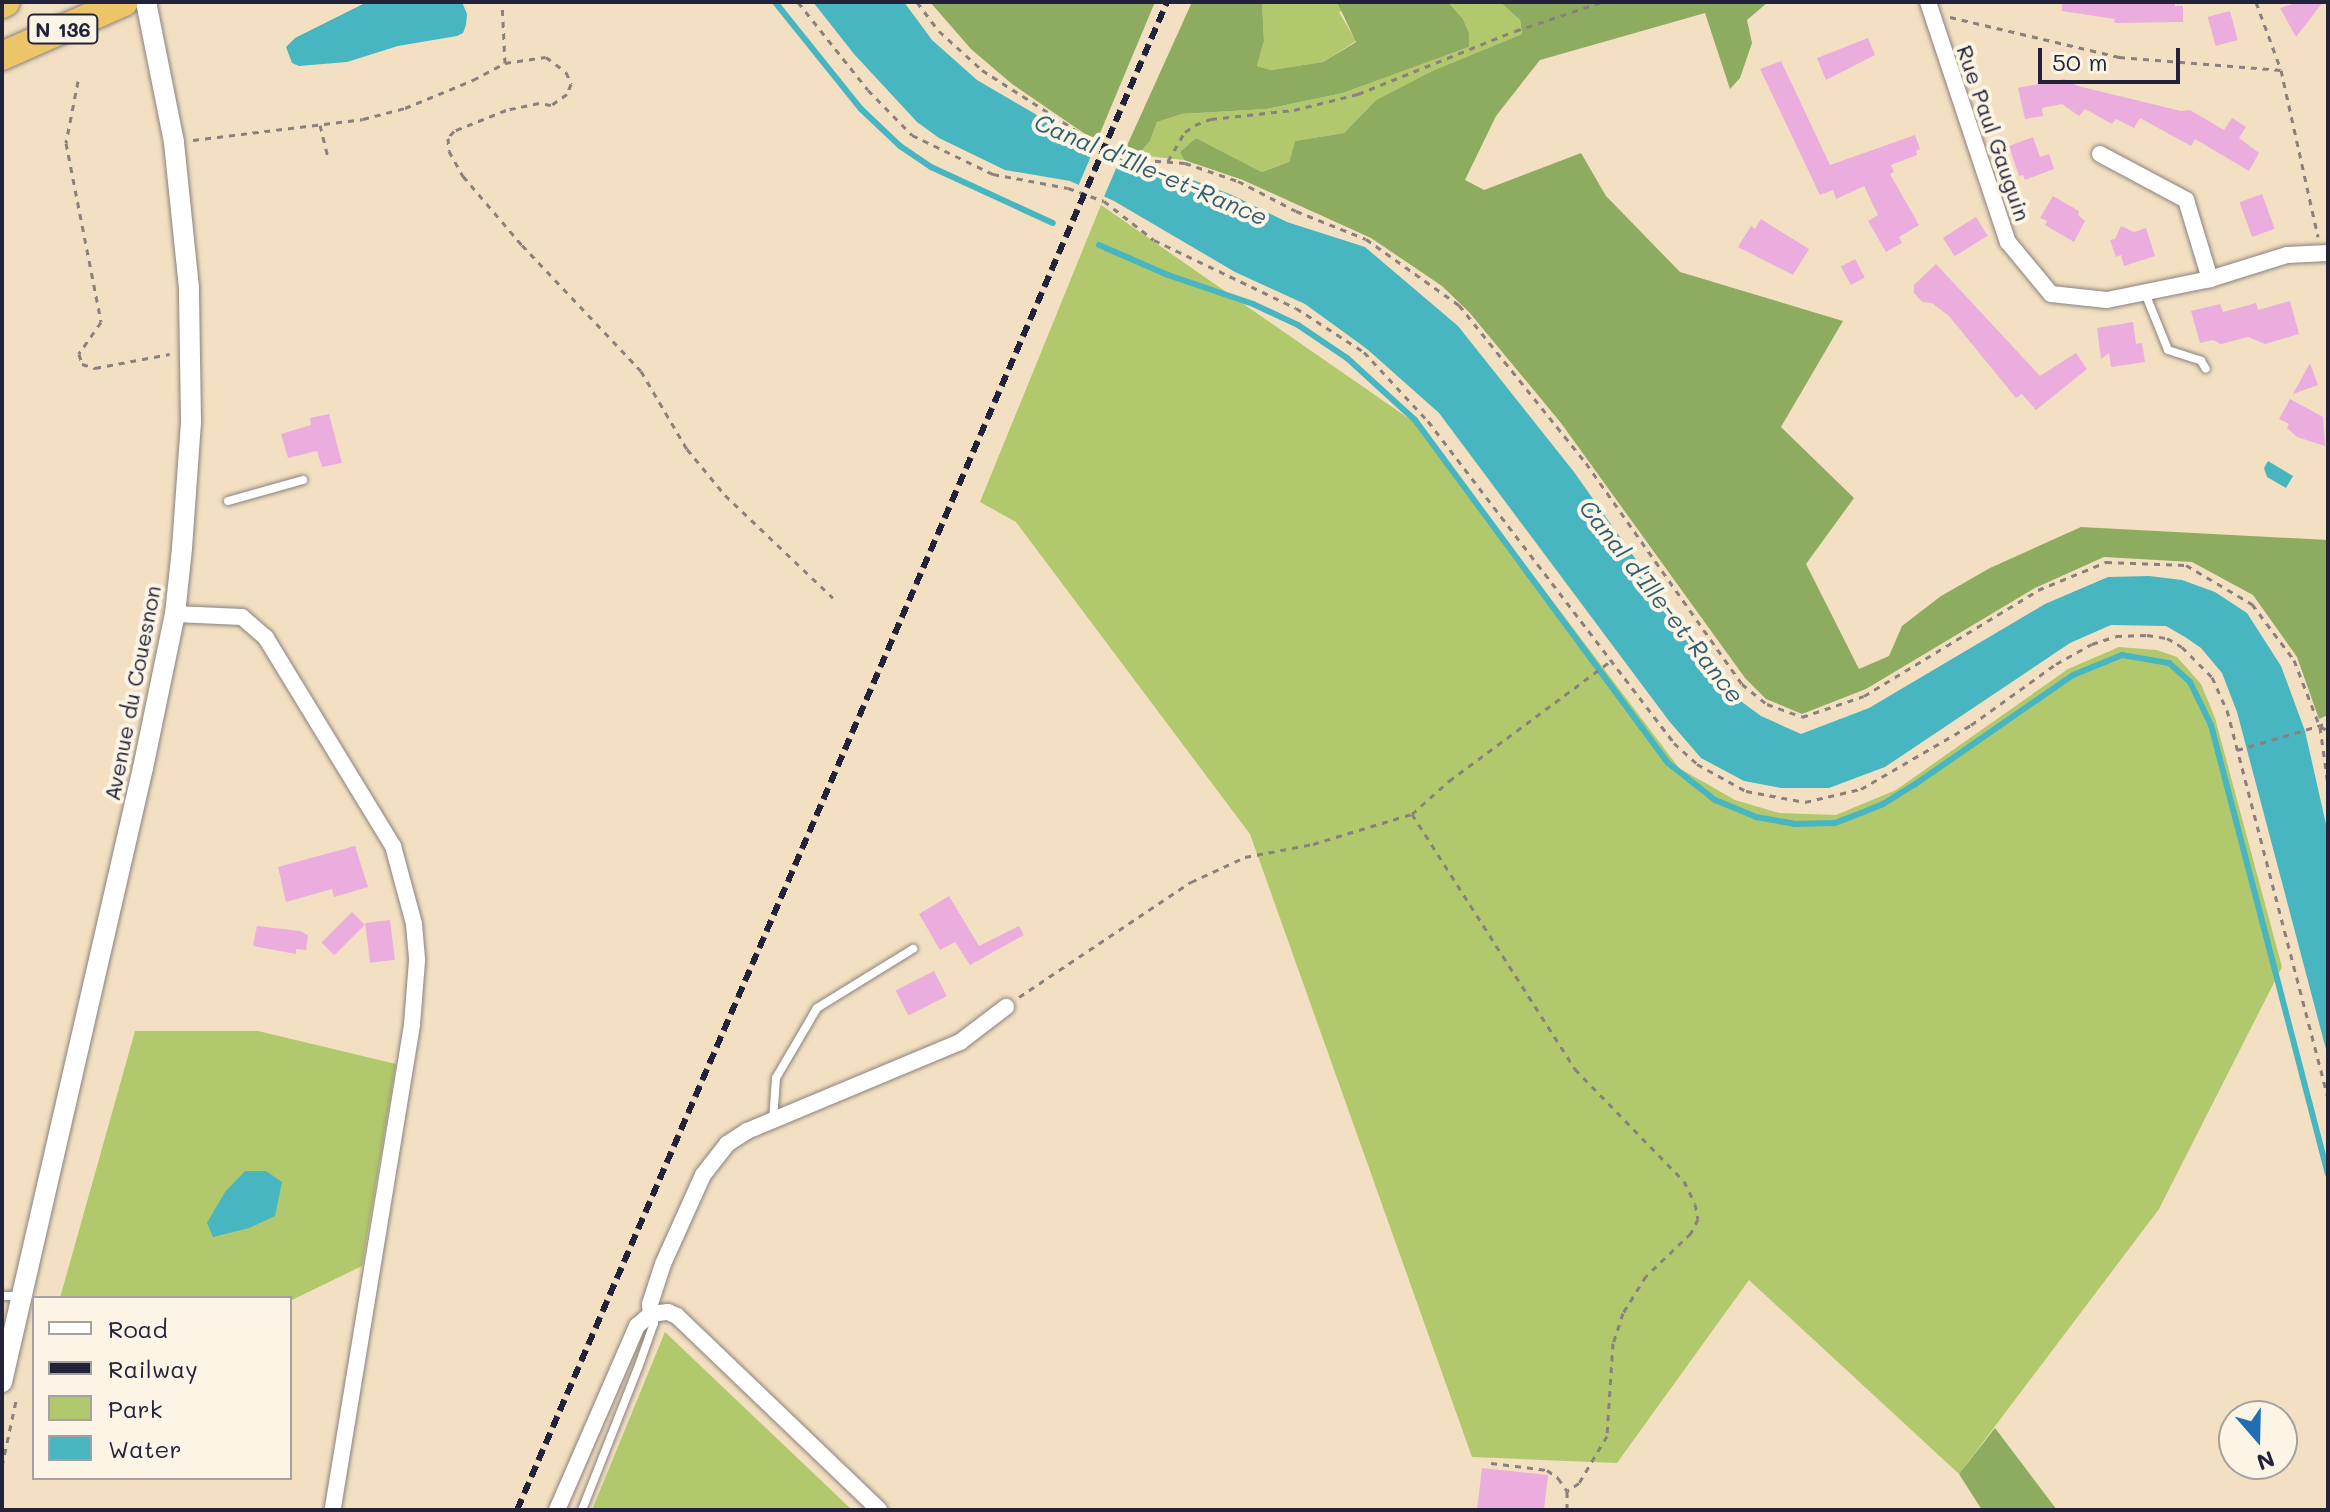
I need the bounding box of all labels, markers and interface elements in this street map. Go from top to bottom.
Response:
road number: N 136 [27,13,99,45]
scale bar [2042,32,2184,82]
street label: Rue Paul Gauguin [1952,42,2036,224]
text: 50 m [2052,46,2108,77]
water label: Canal d'Ille-et-Rance [1030,107,1272,231]
water label: Canal d'Ille-et-Rance [1574,494,1750,708]
street label: Avenue du Couesnon [98,583,166,803]
legend [32,1296,292,1480]
text: Road [108,1313,168,1344]
text: Railway [108,1353,198,1384]
text: Park [108,1393,162,1424]
north arrow [2218,1400,2298,1480]
text: Water [108,1433,182,1464]
text: N [2253,1445,2279,1478]

